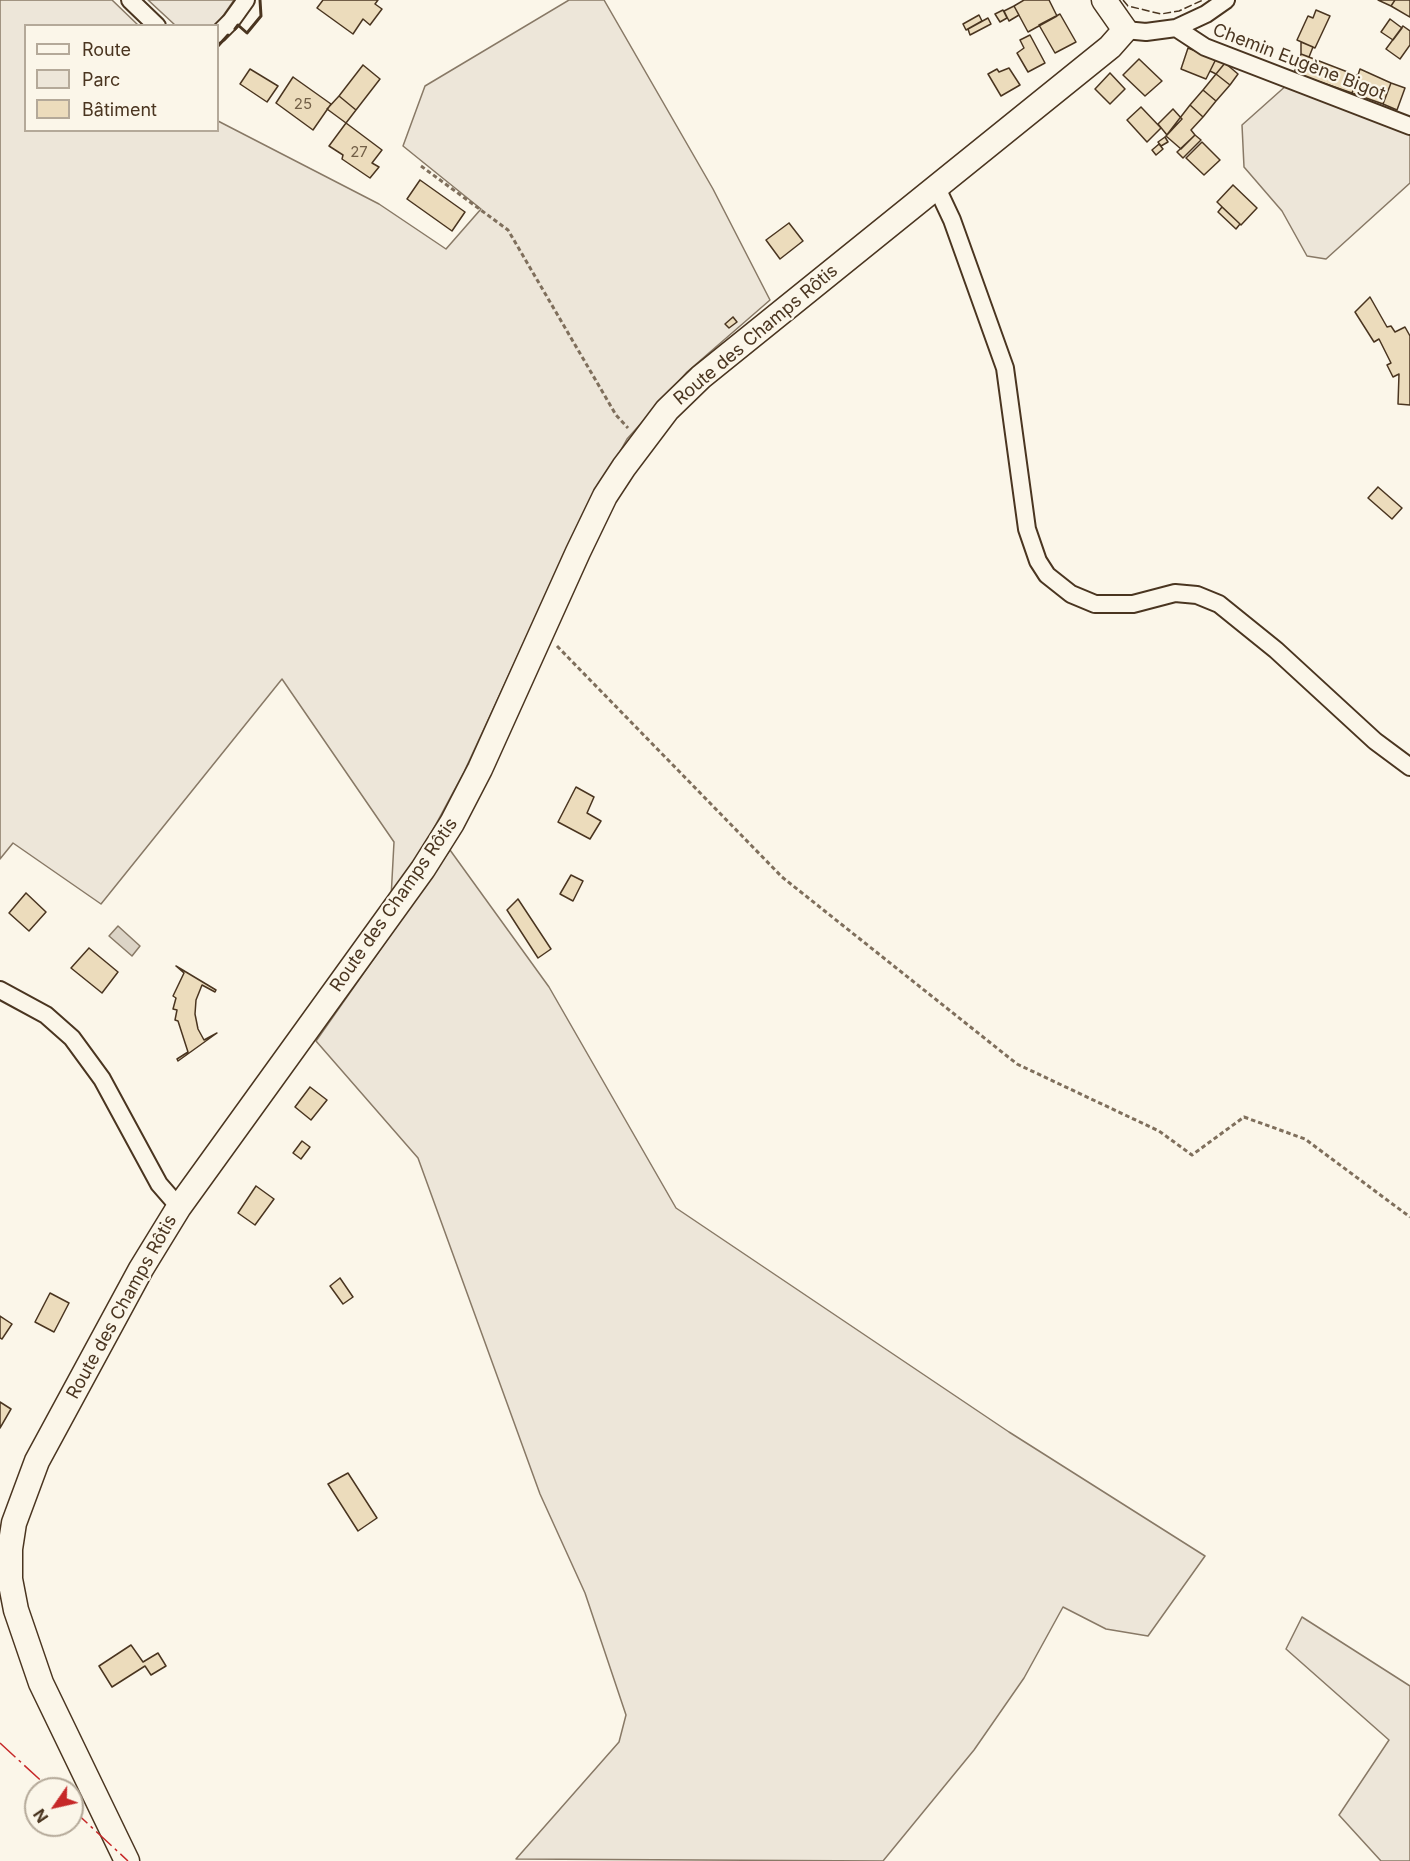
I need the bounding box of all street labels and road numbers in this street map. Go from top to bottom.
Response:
street label: Chemin Eugène Bigot [1210,19,1388,105]
street label: Route des Champs Rôtis [670,260,842,410]
street label: Route des Champs Rôtis [326,814,462,996]
street label: Route des Champs Rôtis [62,1211,182,1403]

